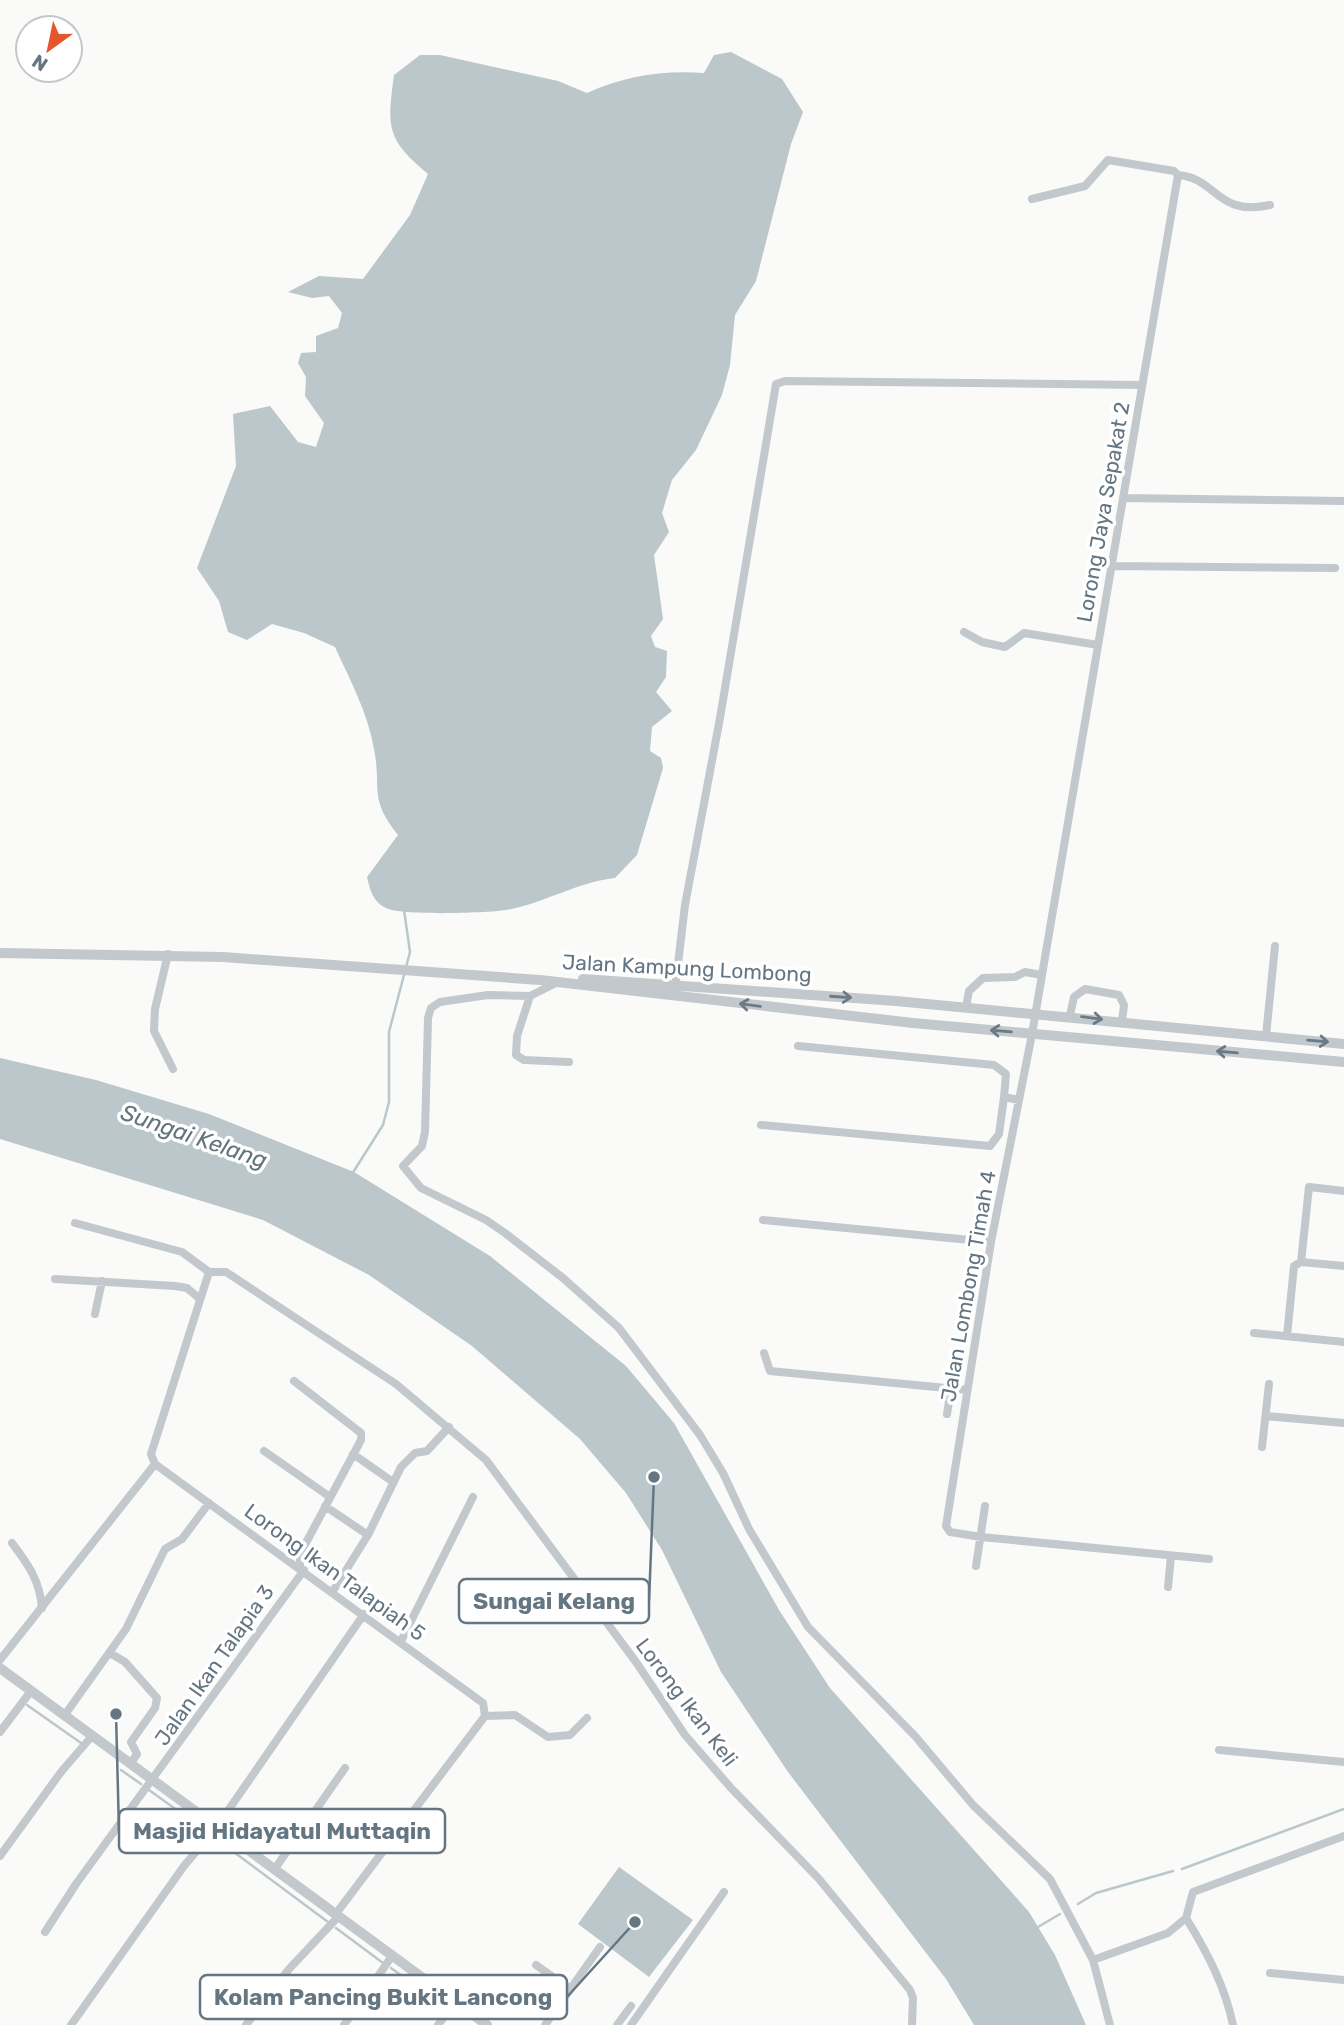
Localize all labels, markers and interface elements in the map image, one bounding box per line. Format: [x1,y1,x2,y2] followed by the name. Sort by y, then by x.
[14,14,84,84] north arrow
[28,49,52,76] text: N
[1071,400,1135,624] street label: Lorong Jaya Sepakat 2
[562,949,812,987] street label: Jalan Kampung Lombong
[829,991,852,1004] one-way arrow
[739,999,762,1012] one-way arrow
[1080,1012,1103,1025] one-way arrow
[990,1024,1012,1037] one-way arrow
[1307,1035,1329,1048] one-way arrow
[1216,1045,1239,1058] one-way arrow
[117,1098,271,1174] water label: Sungai Kelang
[935,1168,1001,1404] street label: Jalan Lombong Timah 4
[240,1498,430,1646] street label: Lorong Ikan Talapiah 5
[459,1579,649,1623] callout: Sungai Kelang
[149,1580,279,1750] street label: Jalan Ikan Talapia 3
[473,1587,635,1615] text: Sungai Kelang
[631,1633,743,1771] street label: Lorong Ikan Keli
[119,1809,445,1853] callout: Masjid Hidayatul Muttaqin
[133,1817,431,1845] text: Masjid Hidayatul Muttaqin
[200,1975,567,2019] callout: Kolam Pancing Bukit Lancong
[214,1983,552,2011] text: Kolam Pancing Bukit Lancong

